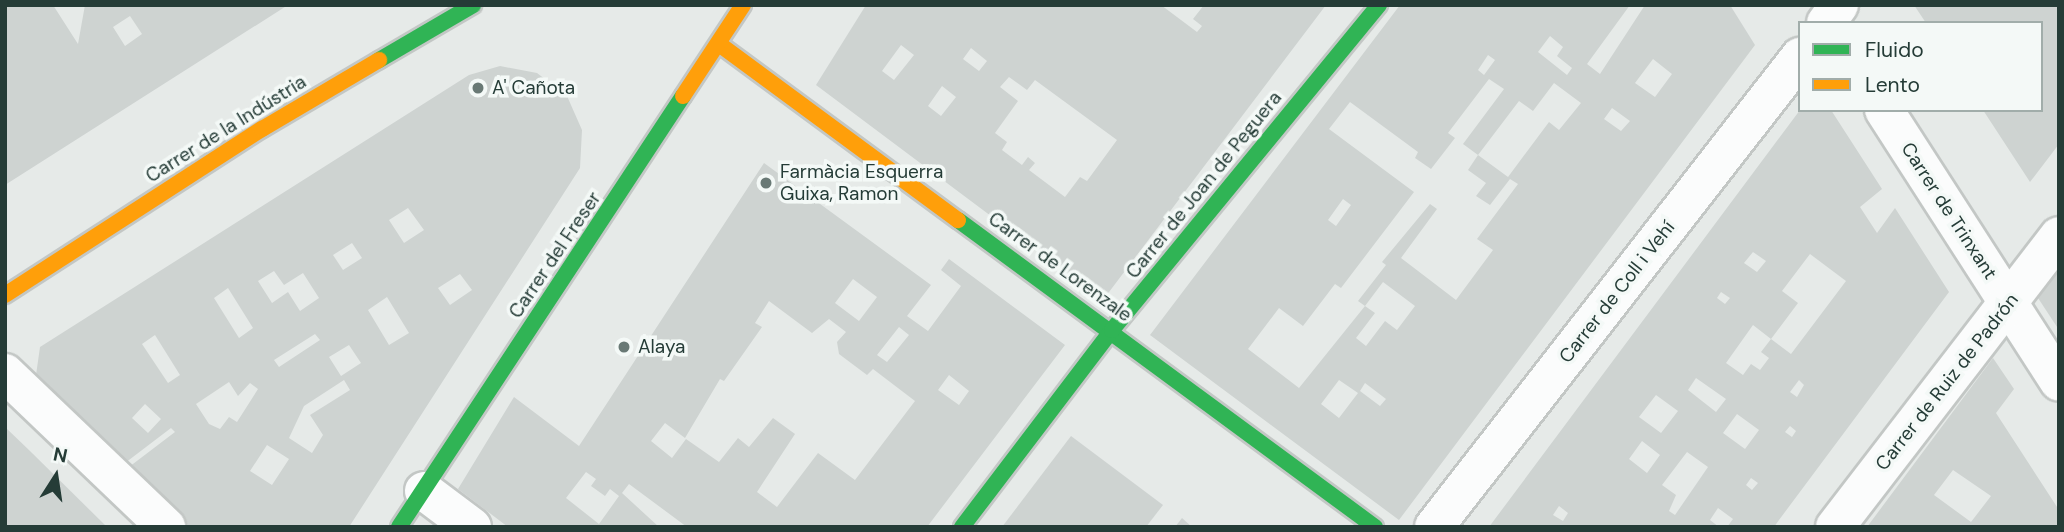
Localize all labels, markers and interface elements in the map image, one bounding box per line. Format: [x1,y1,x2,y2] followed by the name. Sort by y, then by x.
[1798,21,2043,112] legend
[1865,36,1924,64] text: Fluido
[142,70,310,188] street label: Carrer de la Indústria
[1865,71,1920,99] text: Lento
[492,77,575,99] place label: A' Cañota
[470,80,486,96] marker: A' Cañota
[1122,87,1286,283] street label: Carrer de Joan de Peguera
[1896,138,2002,284] street label: Carrer de Trinxant
[780,161,943,205] place label: Farmàcia Esquerra Guixa, Ramon
[758,175,774,191] marker: Farmàcia Esquerra Guixa, Ramon
[504,187,606,323] street label: Carrer del Freser
[984,207,1136,327] street label: Carrer de Lorenzale
[1555,217,1679,367] street label: Carrer de Coll i Vehí
[1871,289,2023,475] street label: Carrer de Ruiz de Padrón
[638,336,685,358] place label: Alaya
[616,339,632,355] marker: Alaya
[21,441,91,511] north arrow
[51,441,70,469] text: N

